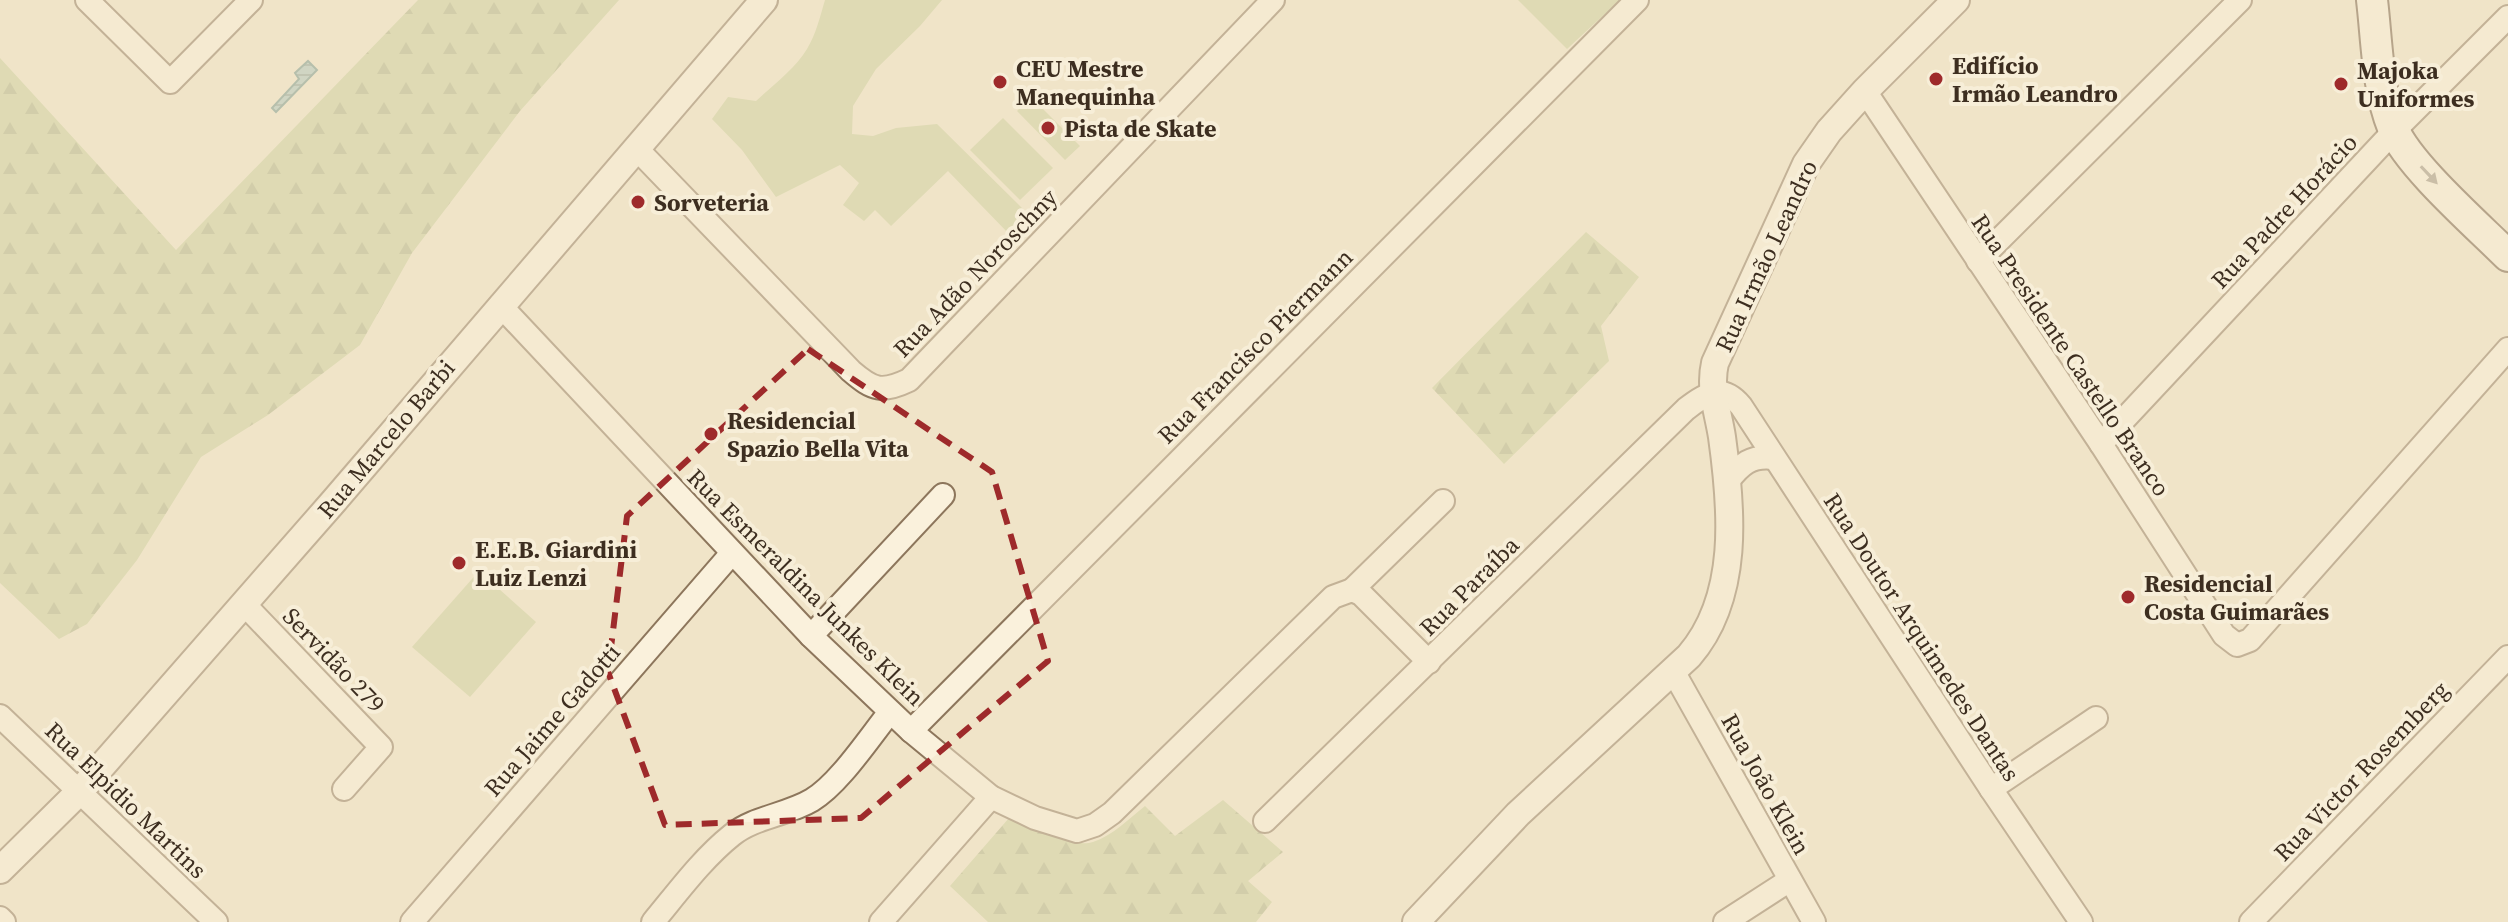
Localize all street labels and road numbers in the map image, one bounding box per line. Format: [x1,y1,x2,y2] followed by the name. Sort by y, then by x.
[2204,126,2364,296] street label: Rua Padre Horácio
[1707,155,1825,357] street label: Rua Irmão Leandro
[886,181,1065,365] street label: Rua Adão Noroschny
[1964,207,2178,503] street label: Rua Presidente Castello Branco
[1150,241,1360,451] street label: Rua Francisco Piermann
[310,353,462,525] street label: Rua Marcelo Barbi
[680,461,932,713] street label: Rua Esmeraldina Junkes Klein
[1816,486,2028,788] street label: Rua Doutor Arquimedes Dantas
[1412,528,1527,643] street label: Rua Paraíba
[275,600,393,720] street label: Servidão 279
[476,637,628,803] street label: Rua Jaime Gadotti
[2266,674,2456,868] street label: Rua Victor Rosemberg
[1714,707,1818,861] street label: Rua João Klein
[38,714,214,886] street label: Rua Elpidio Martins

